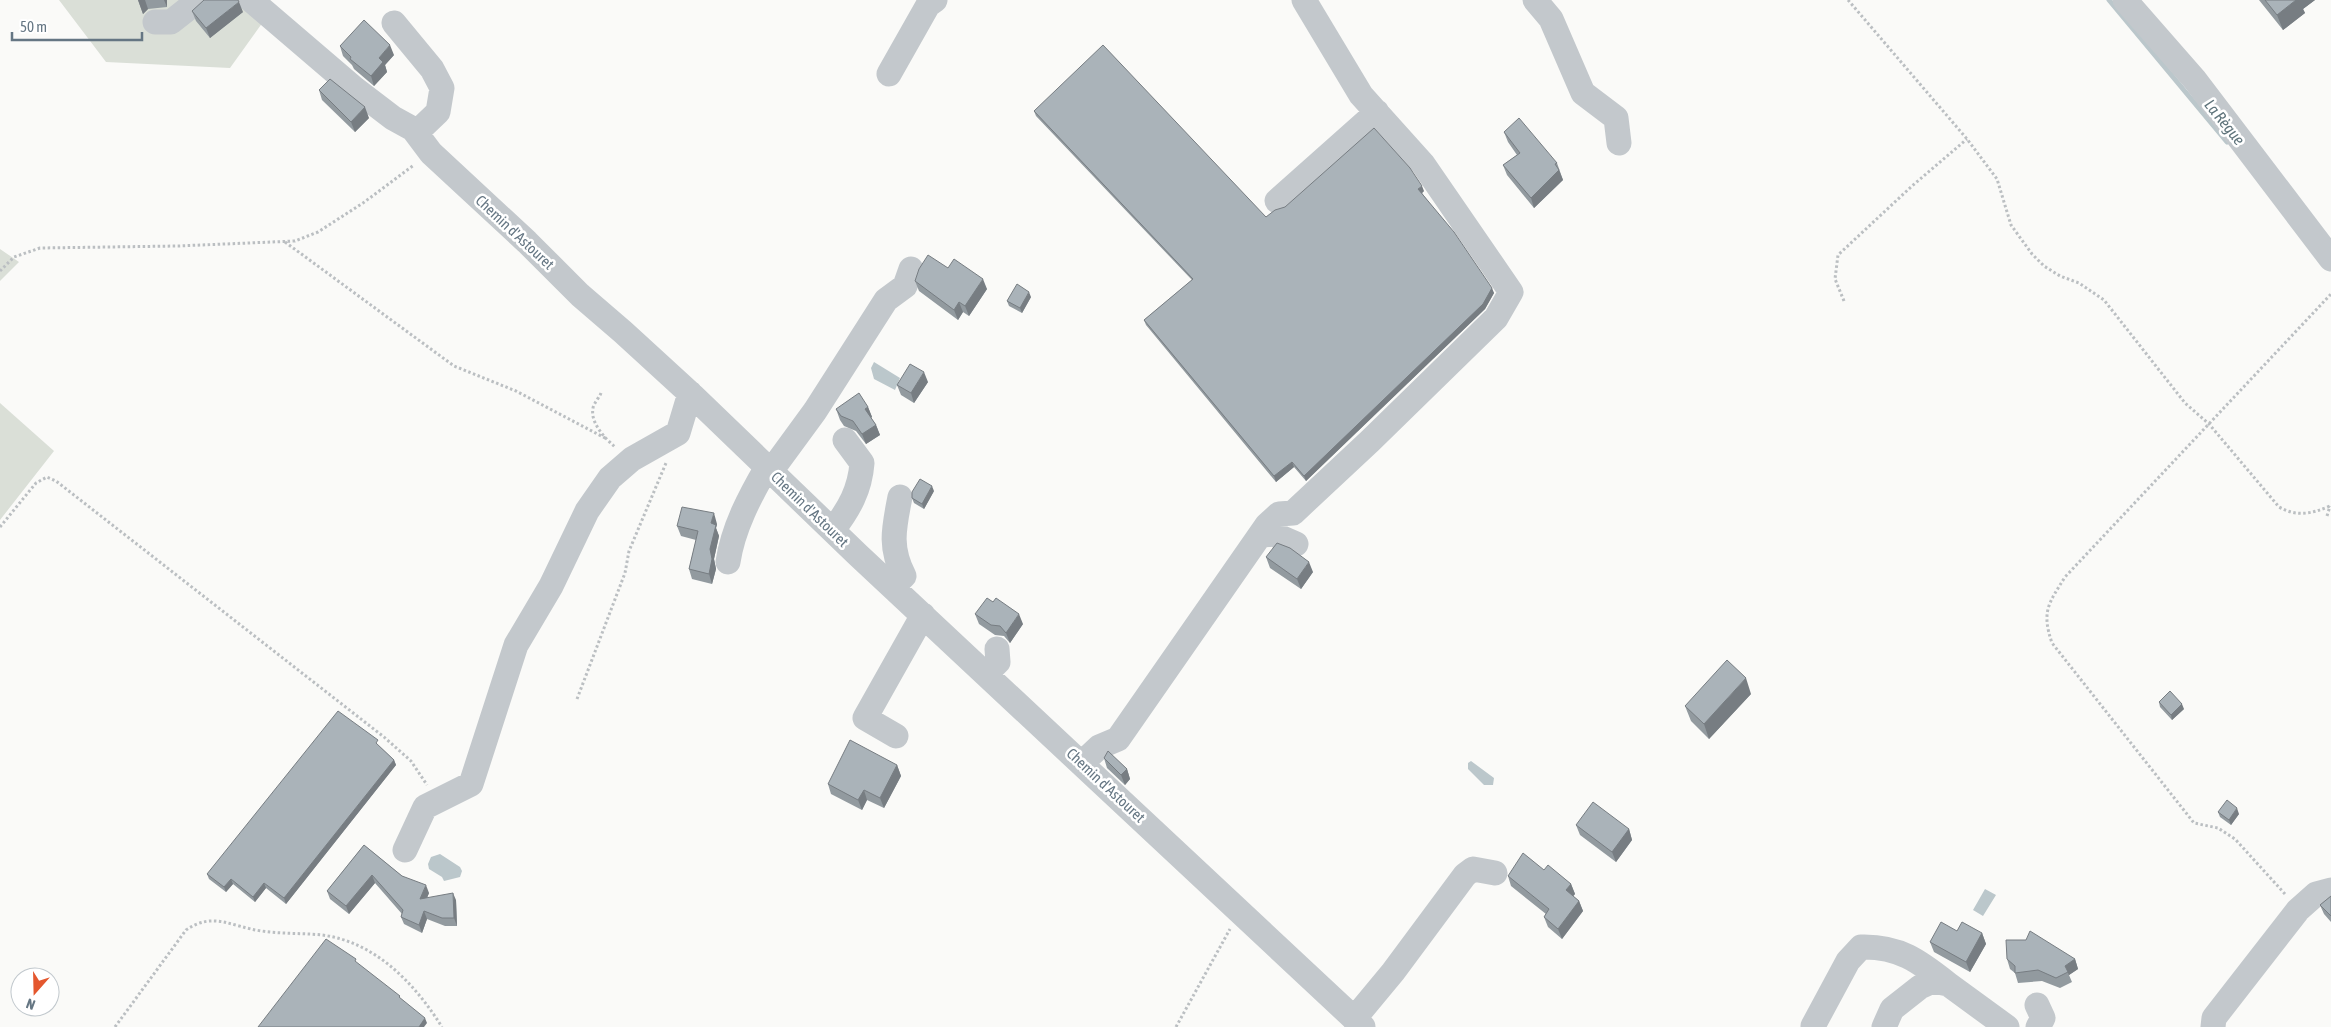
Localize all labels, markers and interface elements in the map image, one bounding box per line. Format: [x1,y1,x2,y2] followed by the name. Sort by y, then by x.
[12,10,142,42] scale bar
[20,18,47,35] text: 50 m
[2200,96,2249,149] water label: La Règue
[472,191,558,273] street label: Chemin d'Astouret
[768,468,852,550] street label: Chemin d'Astouret
[1063,744,1149,826] street label: Chemin d'Astouret
[10,967,60,1017] north arrow
[24,995,37,1013] text: N

